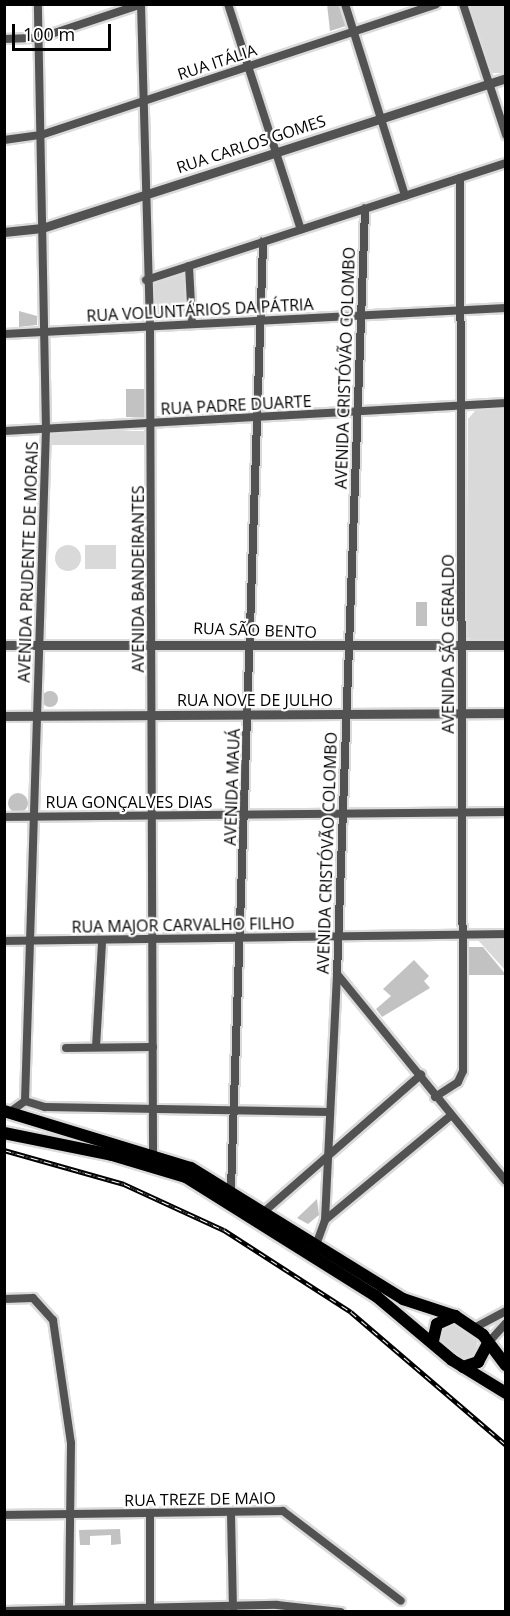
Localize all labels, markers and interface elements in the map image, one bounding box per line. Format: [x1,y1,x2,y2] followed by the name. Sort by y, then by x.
[15,12,114,50] scale bar
[23,22,75,46] text: 100 m
[175,40,259,84] street label: RUA ITÁLIA
[174,111,328,177] street label: RUA CARLOS GOMES
[331,247,359,489] street label: AVENIDA CRISTÓVÃO COLOMBO
[86,294,314,326] street label: RUA VOLUNTÁRIOS DA PÁTRIA
[160,391,312,419] street label: RUA PADRE DUARTE
[14,441,42,683] street label: AVENIDA PRUDENTE DE MORAIS
[128,486,148,672] street label: AVENIDA BANDEIRANTES
[438,554,458,734] street label: AVENIDA SÃO GERALDO
[193,618,317,642] street label: RUA SÃO BENTO
[177,690,333,710] street label: RUA NOVE DE JULHO
[220,728,244,846] street label: AVENIDA MAUÁ
[313,732,341,974] street label: AVENIDA CRISTÓVÃO COLOMBO
[46,792,212,812] street label: RUA GONÇALVES DIAS
[71,913,295,937] street label: RUA MAJOR CARVALHO FILHO
[124,1488,276,1510] street label: RUA TREZE DE MAIO

